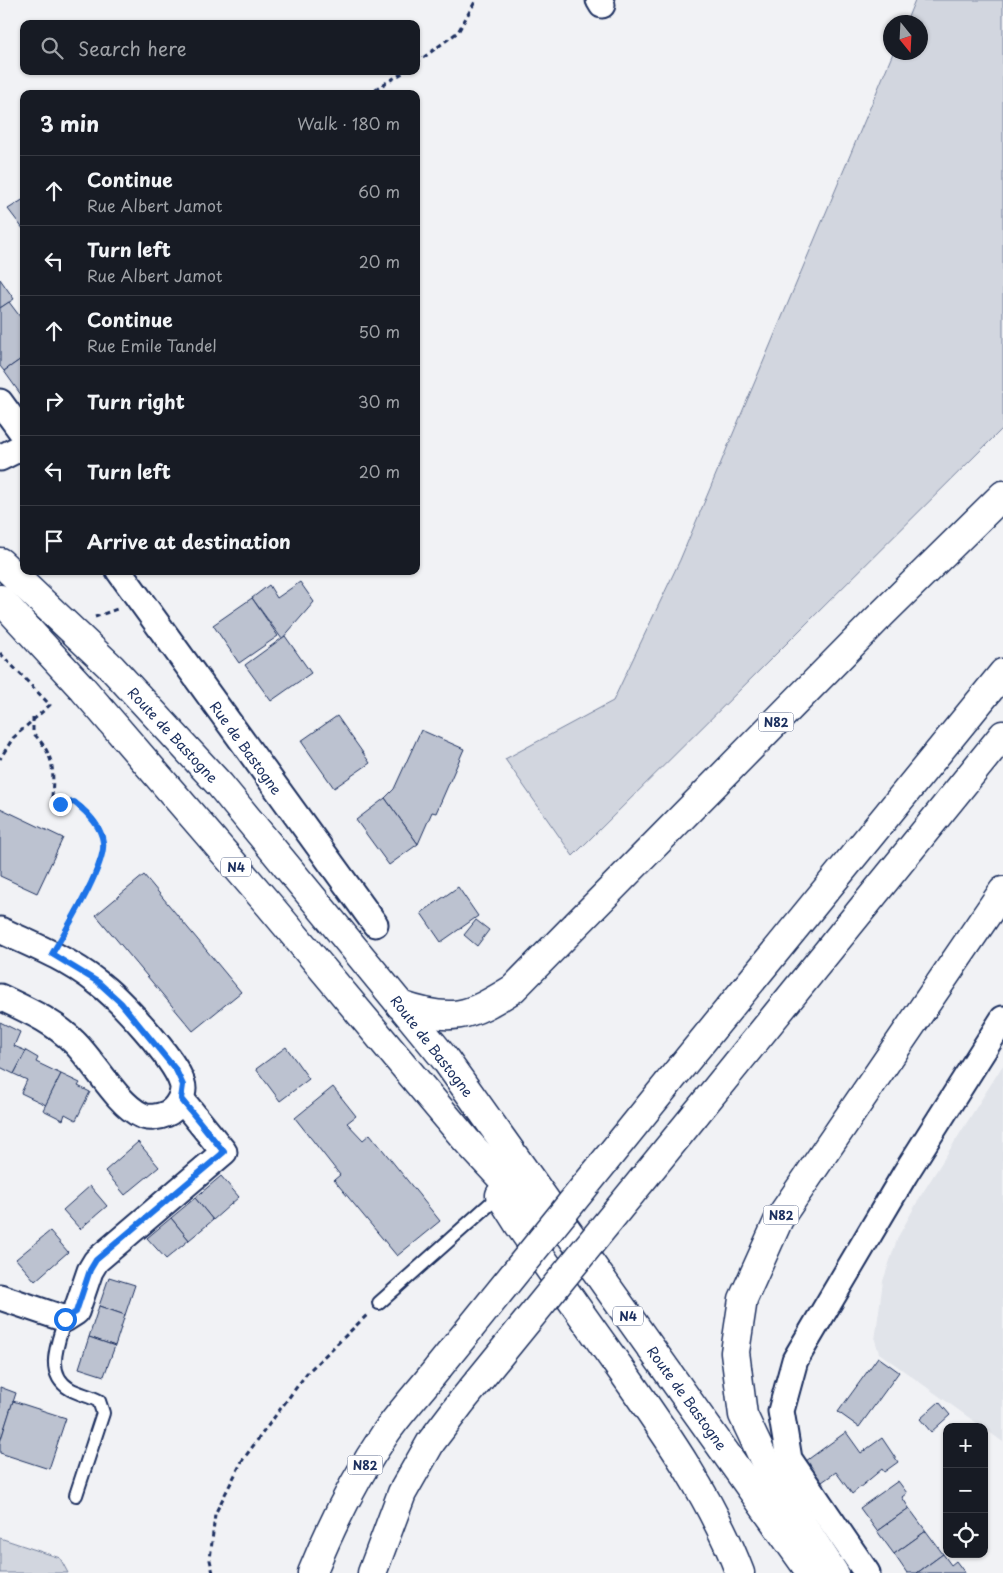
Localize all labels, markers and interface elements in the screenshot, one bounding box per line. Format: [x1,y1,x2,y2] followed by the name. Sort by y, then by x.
[883,15,928,60] north arrow
[20,20,420,75] search box
[38,34,66,62] icon: search
[78,34,187,62] text: Search here
[40,107,99,139] text: 3 min
[297,111,400,135] text: Walk · 180 m
[87,165,173,193] text: Continue
[40,177,68,205] icon: ahead
[358,179,400,203] text: 60 m
[87,193,223,217] text: Rue Albert Jamot
[87,235,171,263] text: Turn left
[40,247,68,275] icon: left
[359,249,400,273] text: 20 m
[87,263,223,287] text: Rue Albert Jamot
[87,305,173,333] text: Continue
[40,317,68,345] icon: ahead
[359,319,400,343] text: 50 m
[87,333,217,357] text: Rue Emile Tandel
[40,387,68,415] icon: right
[87,387,185,415] text: Turn right
[358,389,400,413] text: 30 m
[40,457,68,485] icon: left
[87,457,171,485] text: Turn left
[359,459,400,483] text: 20 m
[40,527,68,555] icon: arrive
[87,527,291,555] text: Arrive at destination
[123,682,223,788] street label: Route de Bastogne
[205,697,287,799] street label: Rue de Bastogne
[758,712,794,732] road number: N82
[49,793,72,816] route end
[221,858,251,876] road number: N4
[385,991,479,1102] street label: Route de Bastogne
[764,1206,798,1224] road number: N82
[613,1306,643,1325] road number: N4
[54,1308,77,1331] route start
[642,1342,732,1455] street label: Route de Bastogne
[943,1423,988,1558] map controls
[943,1423,988,1468] button: +
[348,1456,382,1474] road number: N82
[943,1468,988,1513] button: −
[943,1513,988,1558] button: locate

